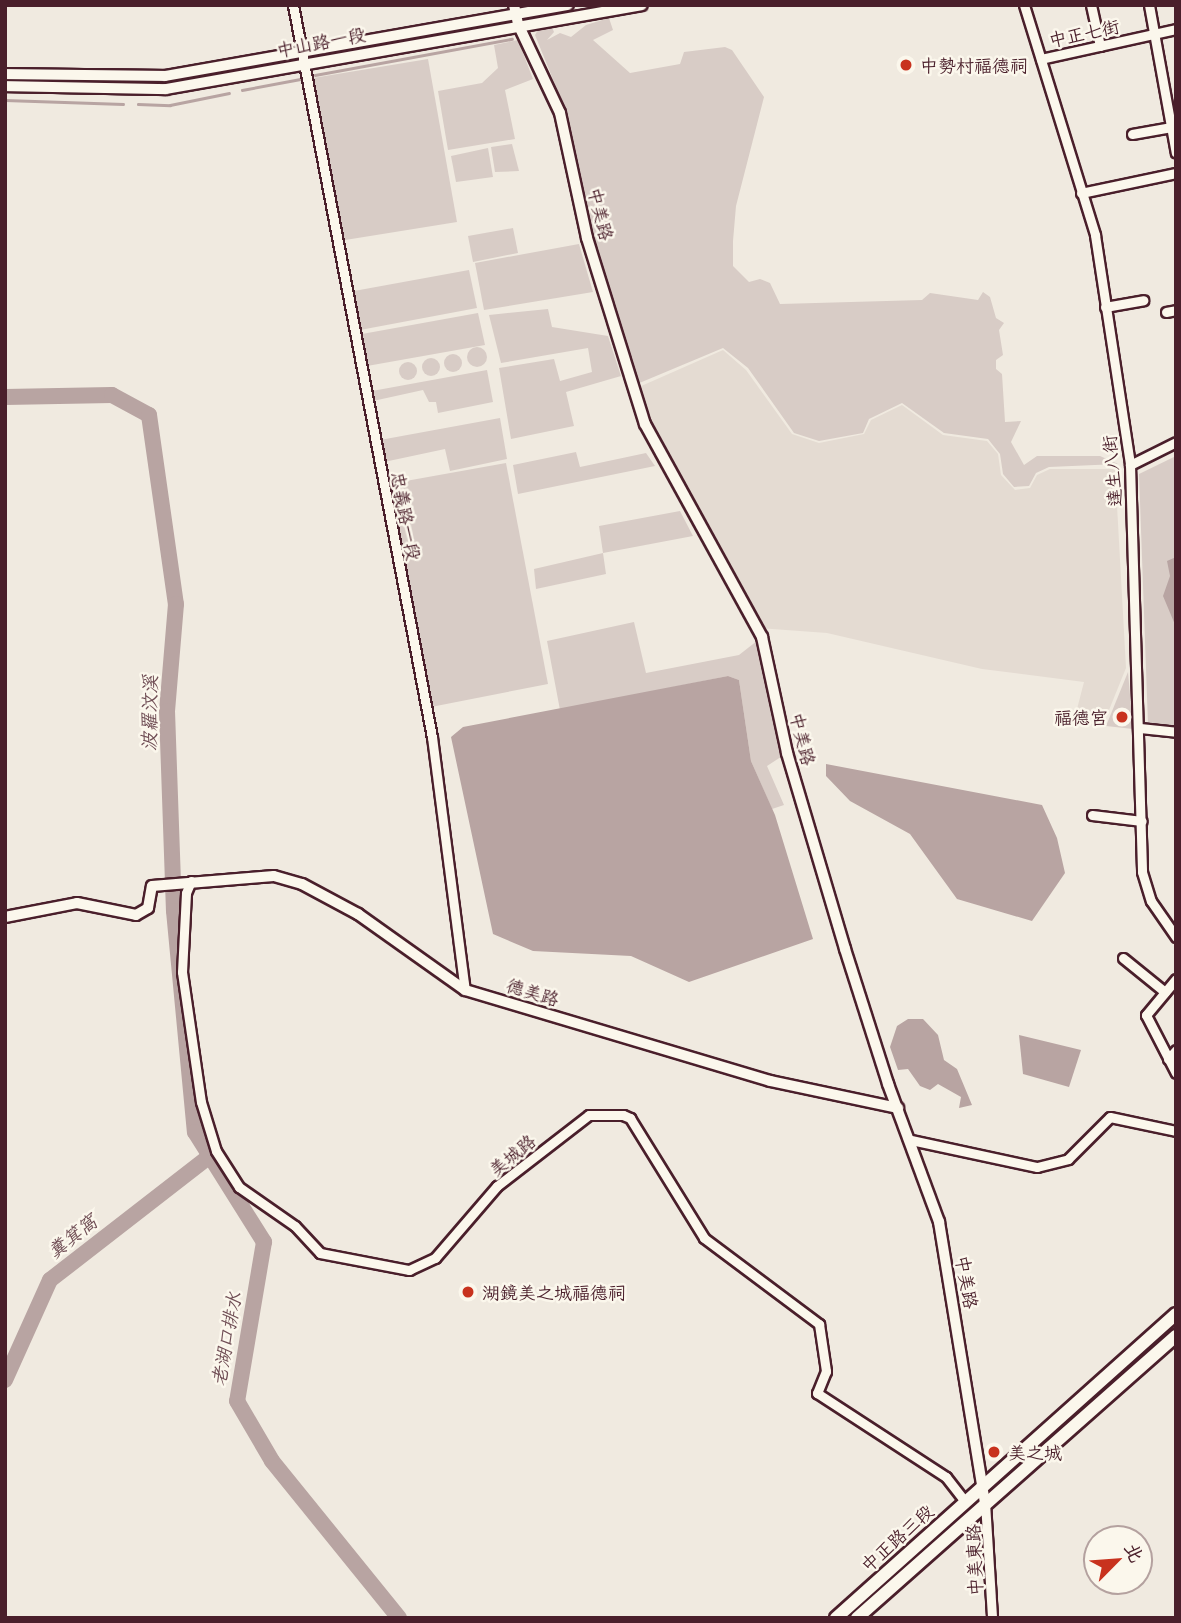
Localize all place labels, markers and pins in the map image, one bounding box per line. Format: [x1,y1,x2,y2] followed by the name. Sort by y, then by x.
[920,54,1028,76] place label: 中勢村福德祠
[898,57,914,73] marker: 中勢村福德祠
[1054,706,1108,728] place label: 福德宫
[1114,709,1130,725] marker: 福德宫
[482,1281,626,1303] place label: 湖鏡美之城福德祠
[460,1284,476,1300] marker: 湖鏡美之城福德祠
[1008,1441,1062,1463] place label: 美之城
[986,1444,1002,1460] marker: 美之城

